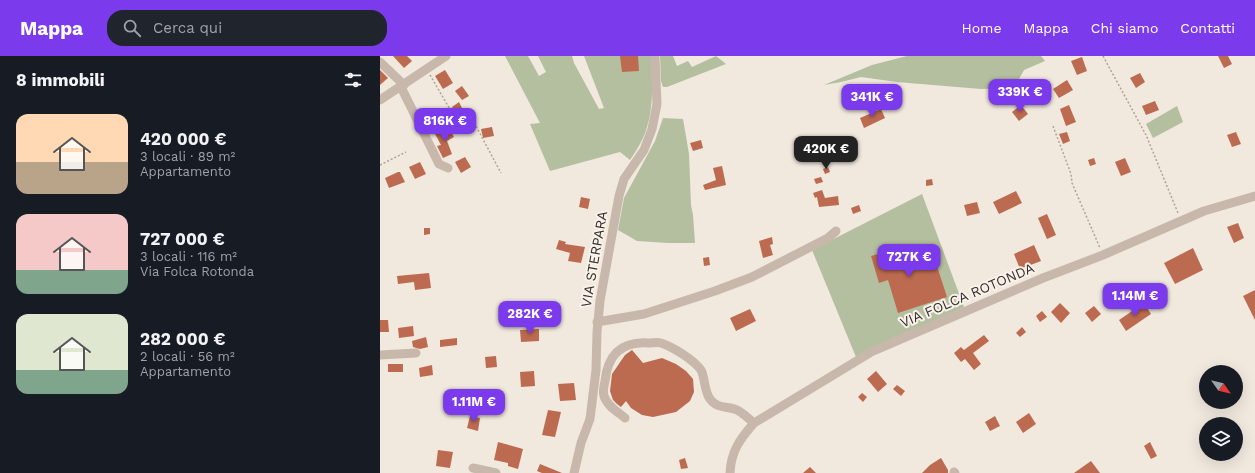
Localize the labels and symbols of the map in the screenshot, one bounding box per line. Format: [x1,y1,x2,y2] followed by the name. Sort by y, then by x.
[987,79,1053,113] pin: 339K €
[839,84,905,118] pin: 341K €
[412,108,478,142] pin: 816K €
[793,136,859,170] pin: 420K €
[578,210,610,308] street label: VIA STERPARA
[876,244,942,278] pin: 727K €
[898,260,1036,330] street label: VIA FOLCA ROTONDA
[1098,283,1172,317] pin: 1.14M €
[497,301,563,335] pin: 282K €
[1199,365,1243,409] north arrow
[437,389,511,423] pin: 1.11M €

